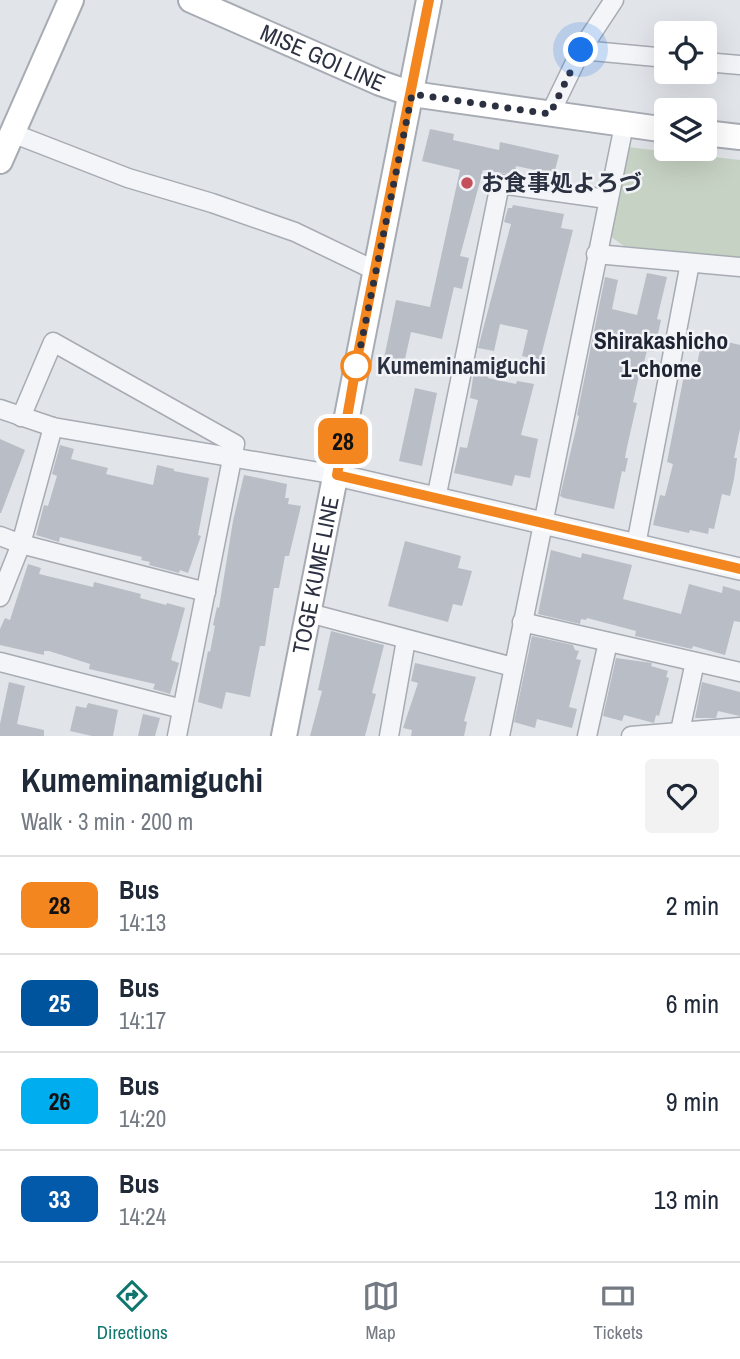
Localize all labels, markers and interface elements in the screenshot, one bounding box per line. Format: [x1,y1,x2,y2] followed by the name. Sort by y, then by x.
[256,16,390,98] street label: MISE GOI LINE
[654,21,717,161] map controls
[654,21,717,84] button: locate
[563,32,598,67] your location
[654,98,717,161] button: layers
[481,167,642,198] place label: お食事処よろづ
[459,175,475,191] marker: お食事処よろづ
[594,324,728,384] district label: Shirakashicho 1-chome
[377,350,546,381] place label: Kumeminamiguchi
[341,351,371,381] marker: Kumeminamiguchi
[312,418,374,464] line badge: 28
[332,425,354,457] text: 28
[285,493,346,657] street label: TOGE KUME LINE
[21,758,263,802] text: Kumeminamiguchi
[645,759,719,833] button: heart
[21,806,193,837] text: Walk · 3 min · 200 m
[119,872,159,907] text: Bus
[666,888,719,923] text: 2 min
[49,889,70,921] text: 28
[119,907,166,938] text: 14:13
[119,970,159,1005] text: Bus
[666,986,719,1021] text: 6 min
[49,987,70,1019] text: 25
[119,1005,166,1036] text: 14:17
[119,1068,159,1103] text: Bus
[666,1084,719,1119] text: 9 min
[49,1085,70,1117] text: 26
[119,1103,166,1134] text: 14:20
[119,1166,159,1201] text: Bus
[654,1182,719,1217] text: 13 min
[49,1183,70,1215] text: 33
[119,1201,166,1232] text: 14:24
[97,1277,168,1345] tab: Directions
[362,1277,400,1345] tab: Map
[593,1277,643,1345] tab: Tickets

